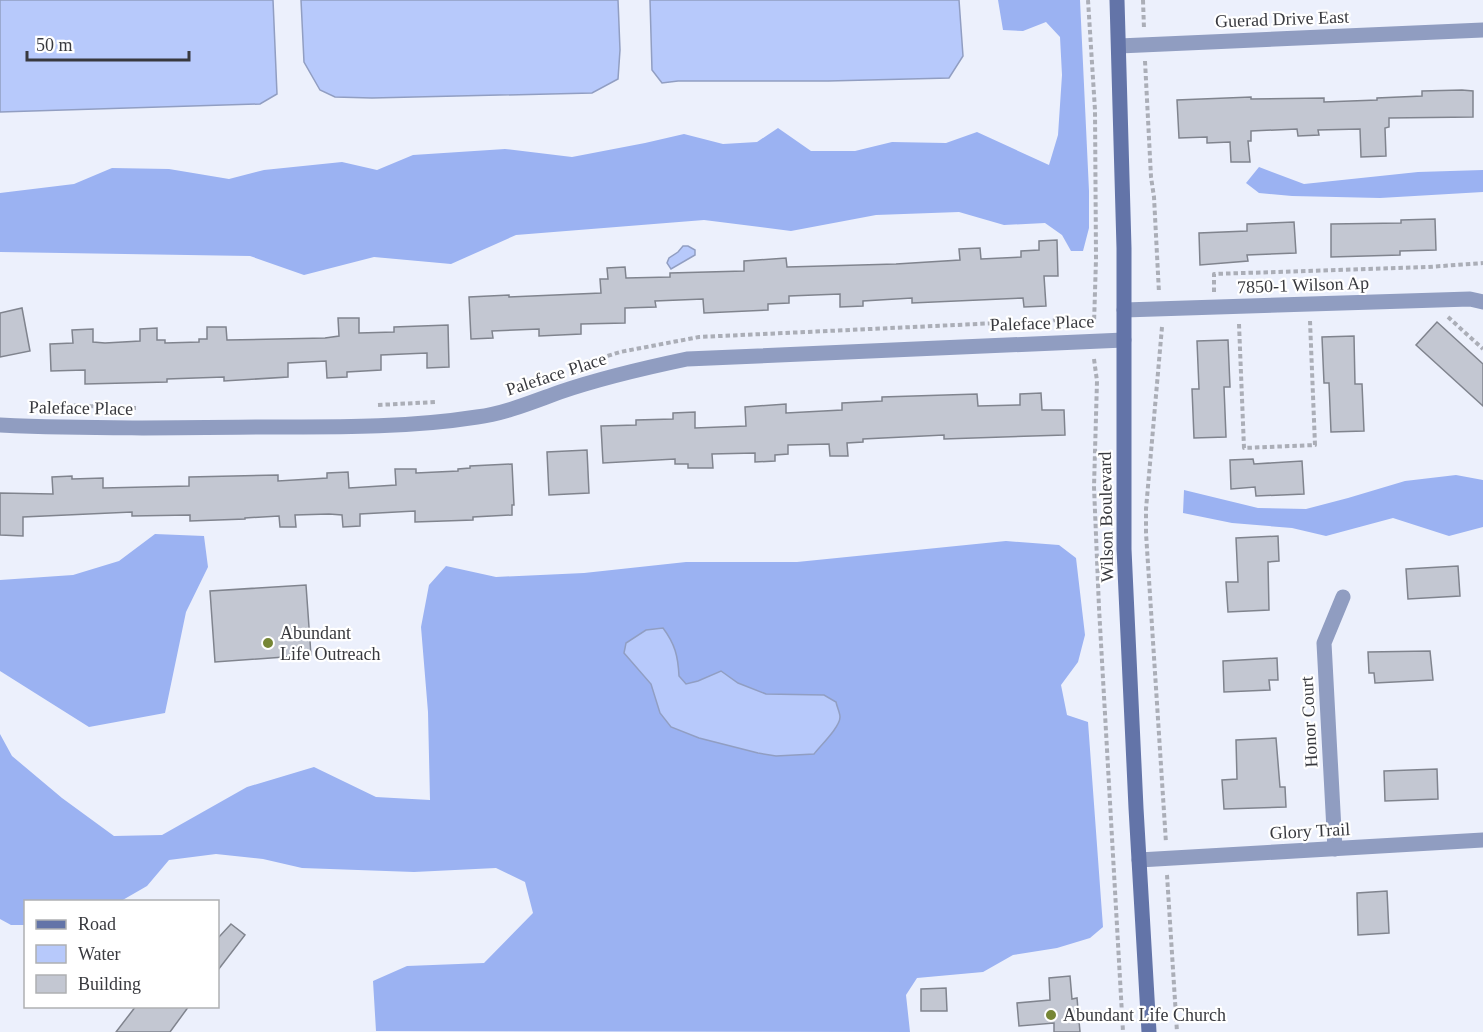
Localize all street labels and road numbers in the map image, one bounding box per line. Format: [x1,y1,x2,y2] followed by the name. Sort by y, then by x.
[1215,7,1349,31] street label: Guerad Drive East
[1237,273,1369,297] street label: 7850-1 Wilson Ap
[989,311,1095,335] street label: Paleface Place
[503,348,609,400] street label: Paleface Place
[29,397,133,419] street label: Paleface Place
[1095,451,1117,583] street label: Wilson Boulevard
[1297,676,1321,768] street label: Honor Court
[1269,819,1351,843] street label: Glory Trail

